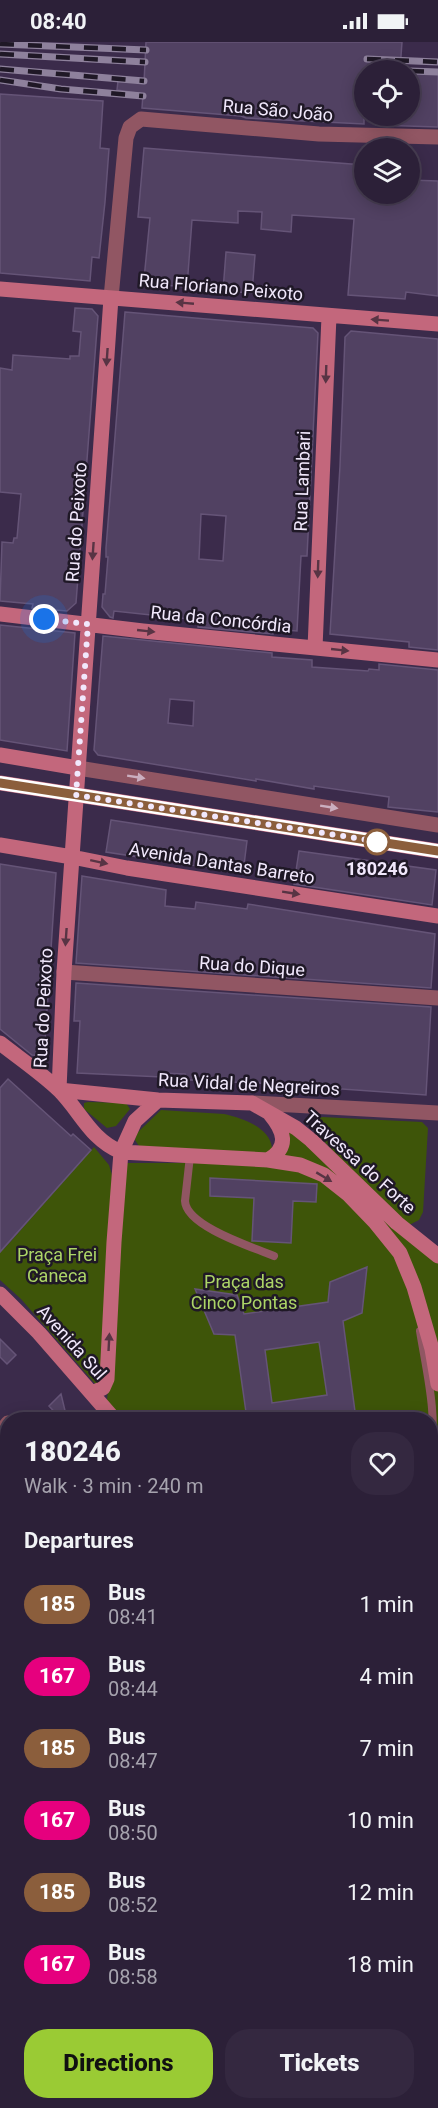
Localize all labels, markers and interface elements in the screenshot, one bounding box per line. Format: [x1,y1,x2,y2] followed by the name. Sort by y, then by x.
[30,9,87,34] text: 08:40
[354,60,420,204] map controls
[354,60,420,126] button: locate
[222,95,334,125] street label: Rua São João
[354,138,420,204] button: layers
[138,269,304,305] street label: Rua Floriano Peixoto
[176,298,195,308] one-way arrow
[370,315,389,324] one-way arrow
[102,347,112,366] one-way arrow
[322,365,331,384] one-way arrow
[290,430,314,532] street label: Rua Lambari
[61,461,91,583] street label: Rua do Peixoto
[88,542,98,561] one-way arrow
[314,560,323,579] one-way arrow
[150,601,292,637] street label: Rua da Concórdia
[29,604,59,634] your location
[137,626,156,636] one-way arrow
[331,645,350,655] one-way arrow
[127,773,146,782] one-way arrow
[319,803,338,812] one-way arrow
[364,829,390,855] marker: 180246
[128,838,316,888] street label: Avenida Dantas Barreto
[90,858,109,867] one-way arrow
[346,858,408,879] place label: 180246
[282,889,301,898] one-way arrow
[62,928,71,947] one-way arrow
[29,947,57,1069] street label: Rua do Peixoto
[198,952,306,980] street label: Rua do Dique
[158,1069,340,1099] street label: Rua Vidal de Negreiros
[300,1106,420,1218] street label: Travessa do Forte
[316,1171,332,1182] one-way arrow
[17,1244,97,1286] park label: Praça Frei Caneca
[191,1271,297,1313] park label: Praça das Cinco Pontas
[33,1300,111,1384] street label: Avenida Sul
[104,1333,113,1352] one-way arrow
[351,1432,414,1495] button: heart
[24,1435,121,1468] text: 180246
[24,1474,203,1498] text: Walk · 3 min · 240 m
[24,1528,134,1553] text: Departures
[108,1580,146,1605] text: Bus
[39,1592,75,1616] text: 185
[359,1592,414,1617] text: 1 min
[108,1605,158,1629] text: 08:41
[108,1652,146,1677] text: Bus
[39,1664,75,1688] text: 167
[359,1664,414,1689] text: 4 min
[108,1677,158,1701] text: 08:44
[108,1724,146,1749] text: Bus
[39,1736,75,1760] text: 185
[359,1736,414,1761] text: 7 min
[108,1749,158,1773] text: 08:47
[108,1796,146,1821] text: Bus
[39,1808,75,1832] text: 167
[347,1808,414,1833] text: 10 min
[108,1821,158,1845] text: 08:50
[108,1868,146,1893] text: Bus
[39,1880,75,1904] text: 185
[347,1880,414,1905] text: 12 min
[108,1893,158,1917] text: 08:52
[108,1940,146,1965] text: Bus
[39,1952,75,1976] text: 167
[347,1952,414,1977] text: 18 min
[108,1965,158,1989] text: 08:58
[24,2029,213,2098] button: Directions
[225,2029,414,2098] button: Tickets

